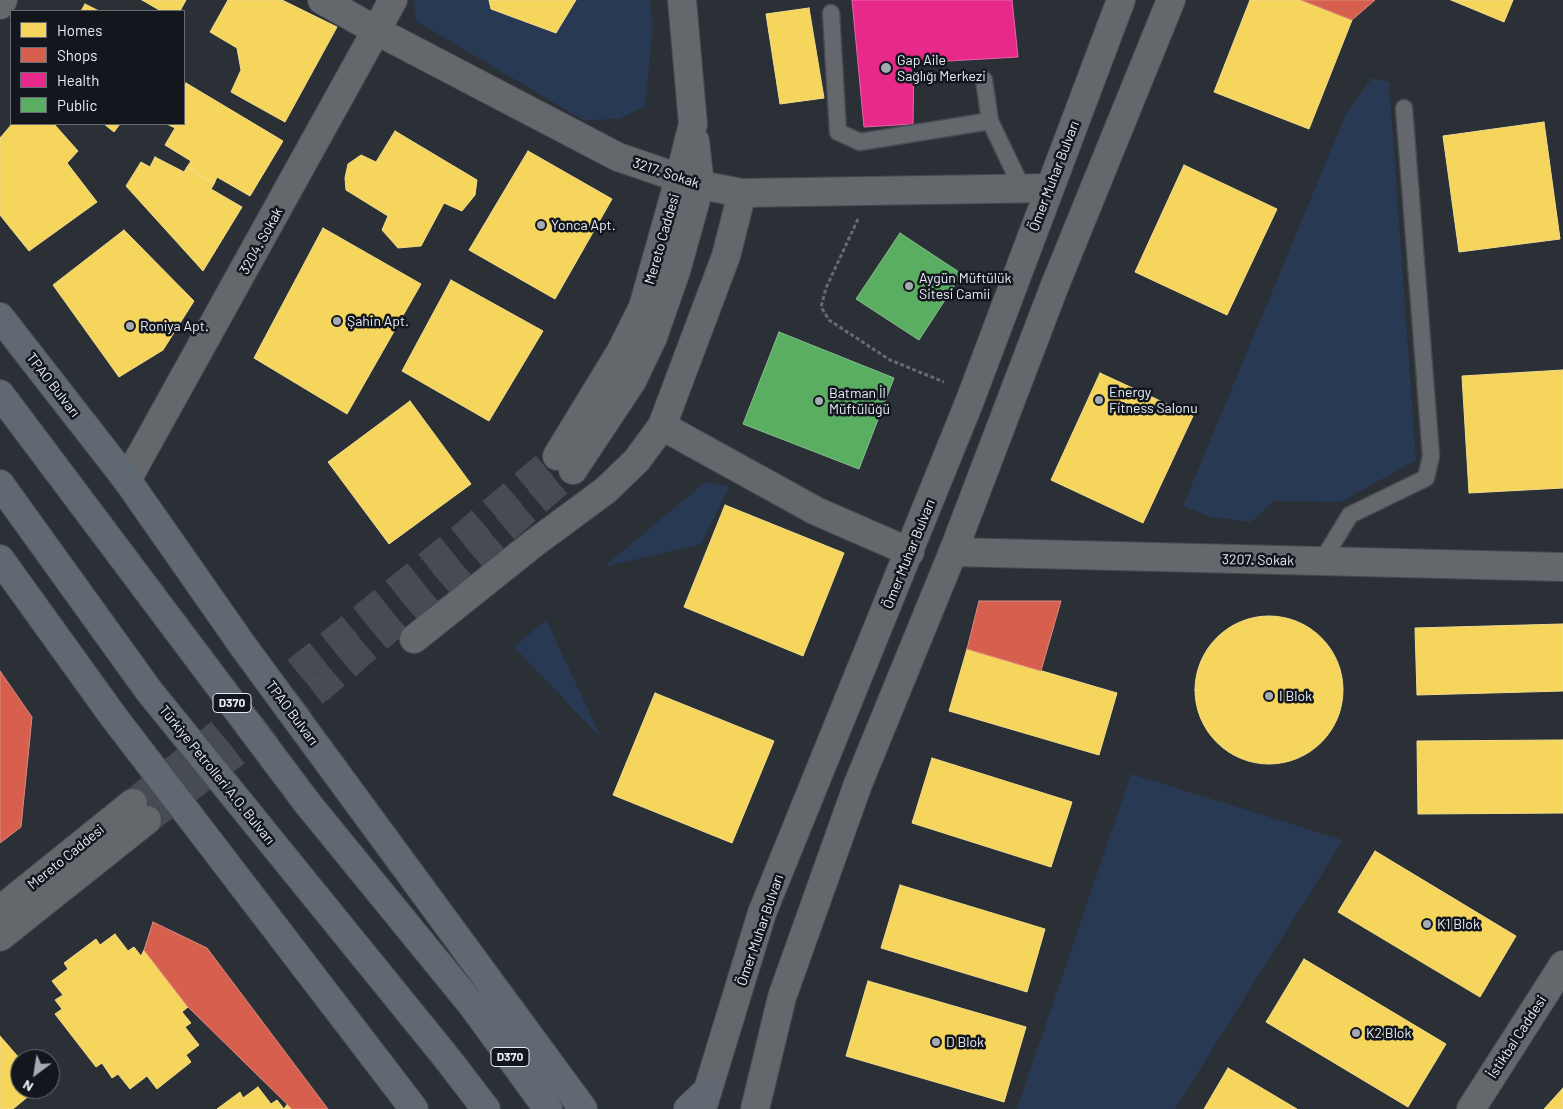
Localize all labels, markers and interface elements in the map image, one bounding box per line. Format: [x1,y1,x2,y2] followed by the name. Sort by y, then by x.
[10,10,185,125] legend
[57,21,102,39] text: Homes
[57,46,97,64] text: Shops
[897,52,986,84] place label: Gap Aile Sağlığı Merkezi
[879,61,893,75] marker: Gap Aile Sağlığı Merkezi
[57,71,99,89] text: Health
[57,96,97,114] text: Public
[1025,119,1083,233] street label: Ömer Muhar Bulvarı
[631,154,701,192] street label: 3217. Sokak
[641,192,683,286] street label: Mereto Caddesi
[236,205,286,277] street label: 3204. Sokak
[551,217,616,233] place label: Yonca Apt.
[535,219,547,231] marker: Yonca Apt.
[919,270,1012,302] place label: Aygün Müftülük Sitesi Camii
[903,280,915,292] marker: Aygün Müftülük Sitesi Camii
[347,313,409,329] place label: Şahin Apt.
[331,315,343,327] marker: Şahin Apt.
[140,318,209,334] place label: Roniya Apt.
[124,320,136,332] marker: Roniya Apt.
[23,350,83,420] street label: TPAO Bulvarı
[1109,384,1198,417] place label: Energy Fitness Salonu
[829,385,890,418] place label: Batman İl Müftülüğü
[1093,394,1105,406] marker: Energy Fitness Salonu
[813,395,825,407] marker: Batman İl Müftülüğü
[879,497,939,611] street label: Ömer Muhar Bulvarı
[1222,551,1294,569] street label: 3207. Sokak
[262,677,322,749] street label: TPAO Bulvarı
[1279,688,1312,704] place label: I Blok
[1263,690,1275,702] marker: I Blok
[213,694,251,712] road number: D370
[156,702,278,848] street label: Türkiye Petrolleri A.O. Bulvarı
[24,821,108,893] street label: Mereto Caddesi
[733,872,787,988] street label: Ömer Muhar Bulvarı
[1437,916,1480,932] place label: K1 Blok
[1421,918,1433,930] marker: K1 Blok
[1484,992,1550,1082] street label: İstikbal Caddesi
[1366,1025,1411,1041] place label: K2 Blok
[1350,1027,1362,1039] marker: K2 Blok
[946,1034,984,1050] place label: D Blok
[930,1036,942,1048] marker: D Blok
[491,1048,529,1066] road number: D370
[10,1049,60,1099] north arrow
[19,1077,36,1096] text: N

